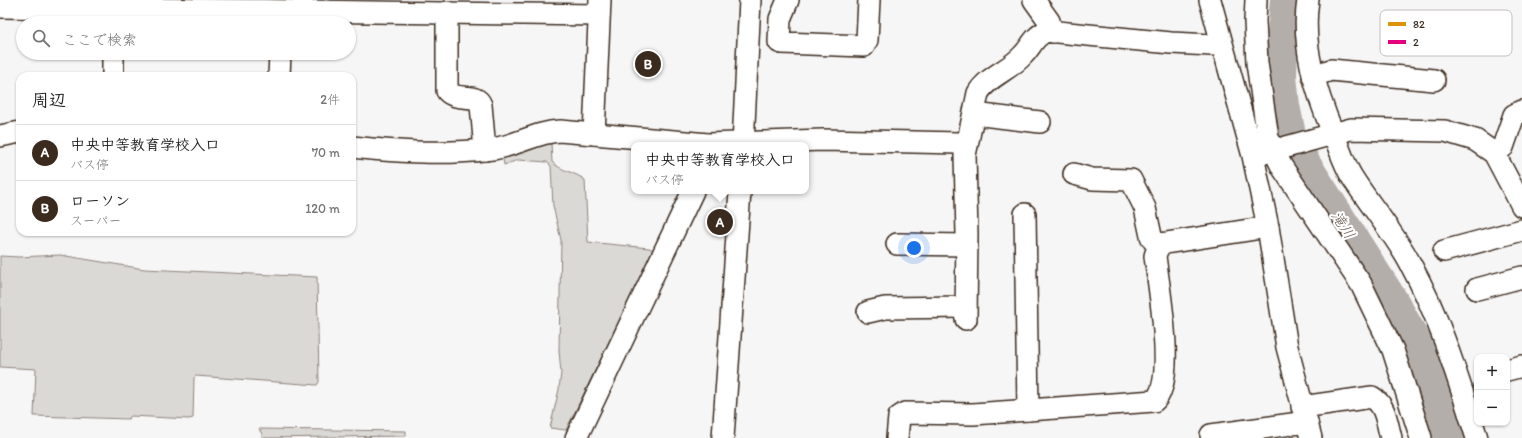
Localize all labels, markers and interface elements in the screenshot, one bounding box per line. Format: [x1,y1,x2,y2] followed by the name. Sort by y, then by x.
[1380,10,1512,56] legend
[16,16,356,60] search box
[1413,18,1425,31] text: 82
[30,27,52,49] icon: search
[62,31,137,49] text: ここで検索
[1413,36,1419,49] text: 2
[635,49,661,79] pin: B
[32,90,66,110] text: 周辺
[320,92,340,107] text: 2件
[70,136,220,154] text: 中央中等教育学校入口
[631,142,809,194] popup
[41,145,49,160] text: A
[312,145,340,160] text: 70 m
[645,151,795,169] text: 中央中等教育学校入口
[70,157,109,172] text: バス停
[645,172,684,187] text: バス停
[70,192,130,210] text: ローソン
[41,201,49,216] text: B
[305,201,340,216] text: 120 m
[707,207,733,237] pin: A
[1327,208,1359,242] water label: 滝川
[70,213,121,228] text: スーパー
[904,238,924,258] your location
[1474,354,1510,426] map controls
[1474,354,1510,390] button: +
[1474,390,1510,426] button: −

